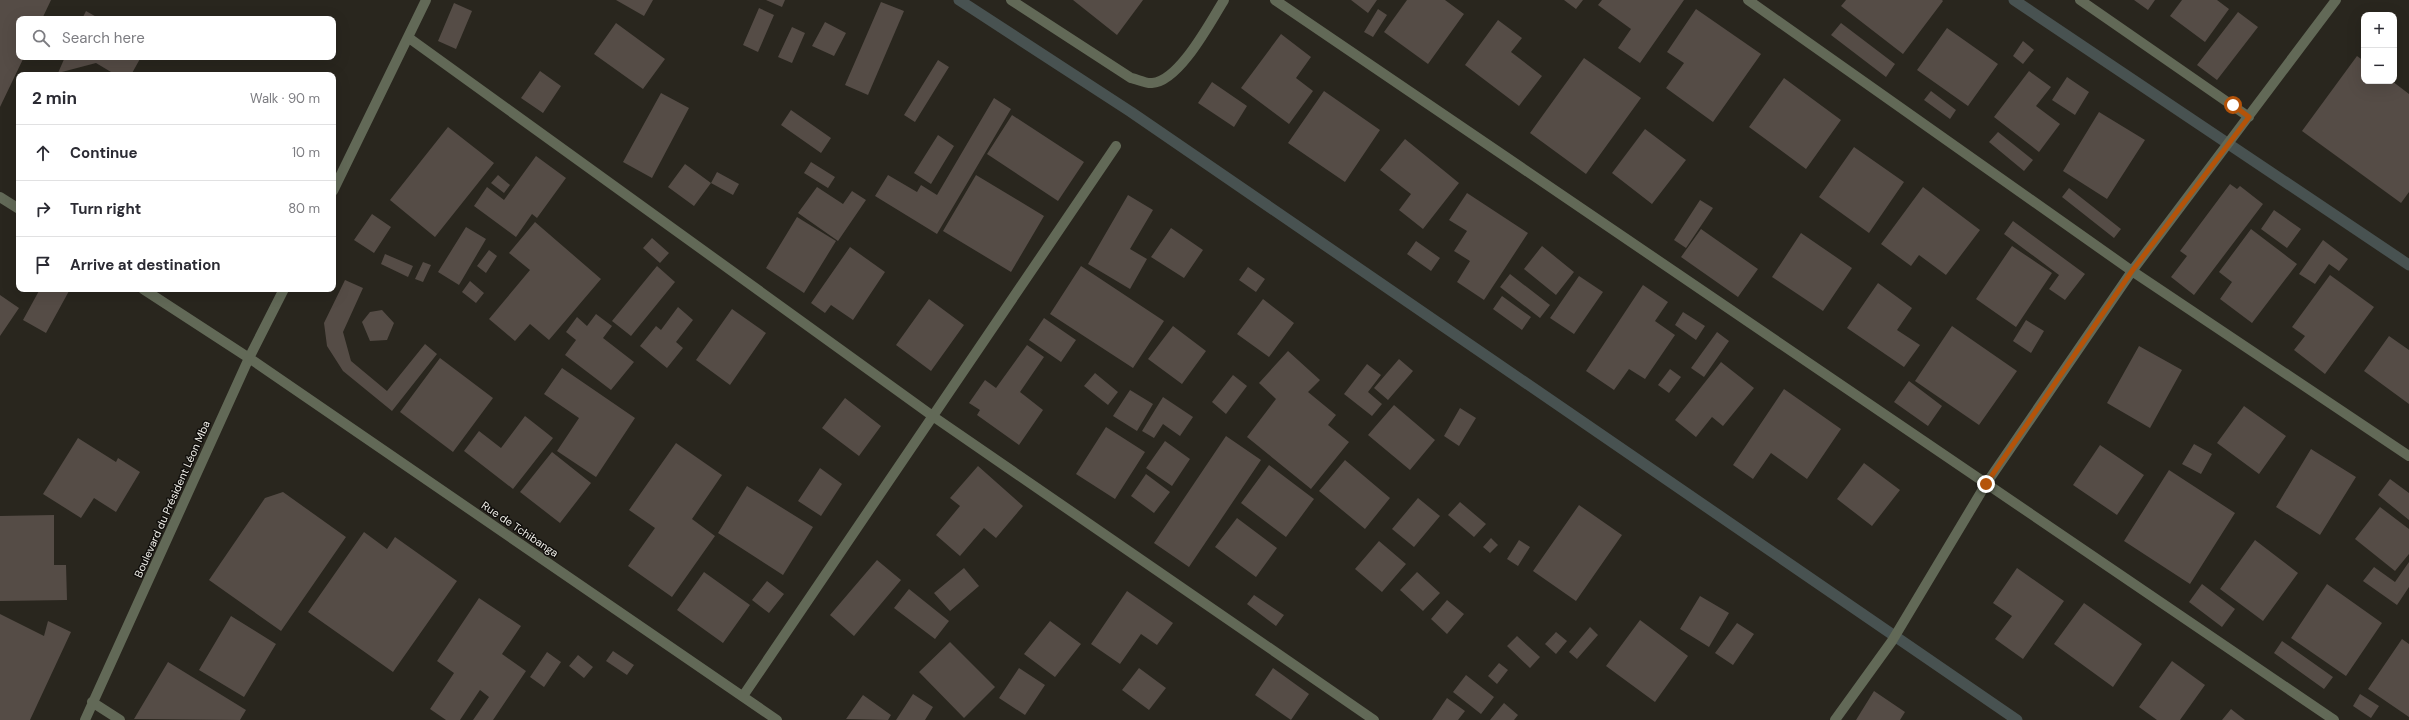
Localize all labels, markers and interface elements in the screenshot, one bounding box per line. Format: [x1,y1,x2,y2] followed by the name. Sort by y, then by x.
[2361,12,2397,84] map controls
[2361,12,2397,48] button: +
[16,16,336,60] search box
[30,27,52,49] icon: search
[62,28,145,48] text: Search here
[2361,48,2397,84] button: −
[32,87,77,109] text: 2 min
[250,90,320,107] text: Walk · 90 m
[2224,96,2242,114] route start
[32,142,54,164] icon: ahead
[70,143,138,163] text: Continue
[292,144,320,161] text: 10 m
[32,198,54,220] icon: right
[70,199,141,219] text: Turn right
[288,200,320,217] text: 80 m
[32,254,54,276] icon: arrive
[70,255,221,275] text: Arrive at destination
[131,418,213,580] street label: Boulevard du Président Léon Mba
[1977,475,1995,493] route end
[479,498,561,560] street label: Rue de Tchibanga

